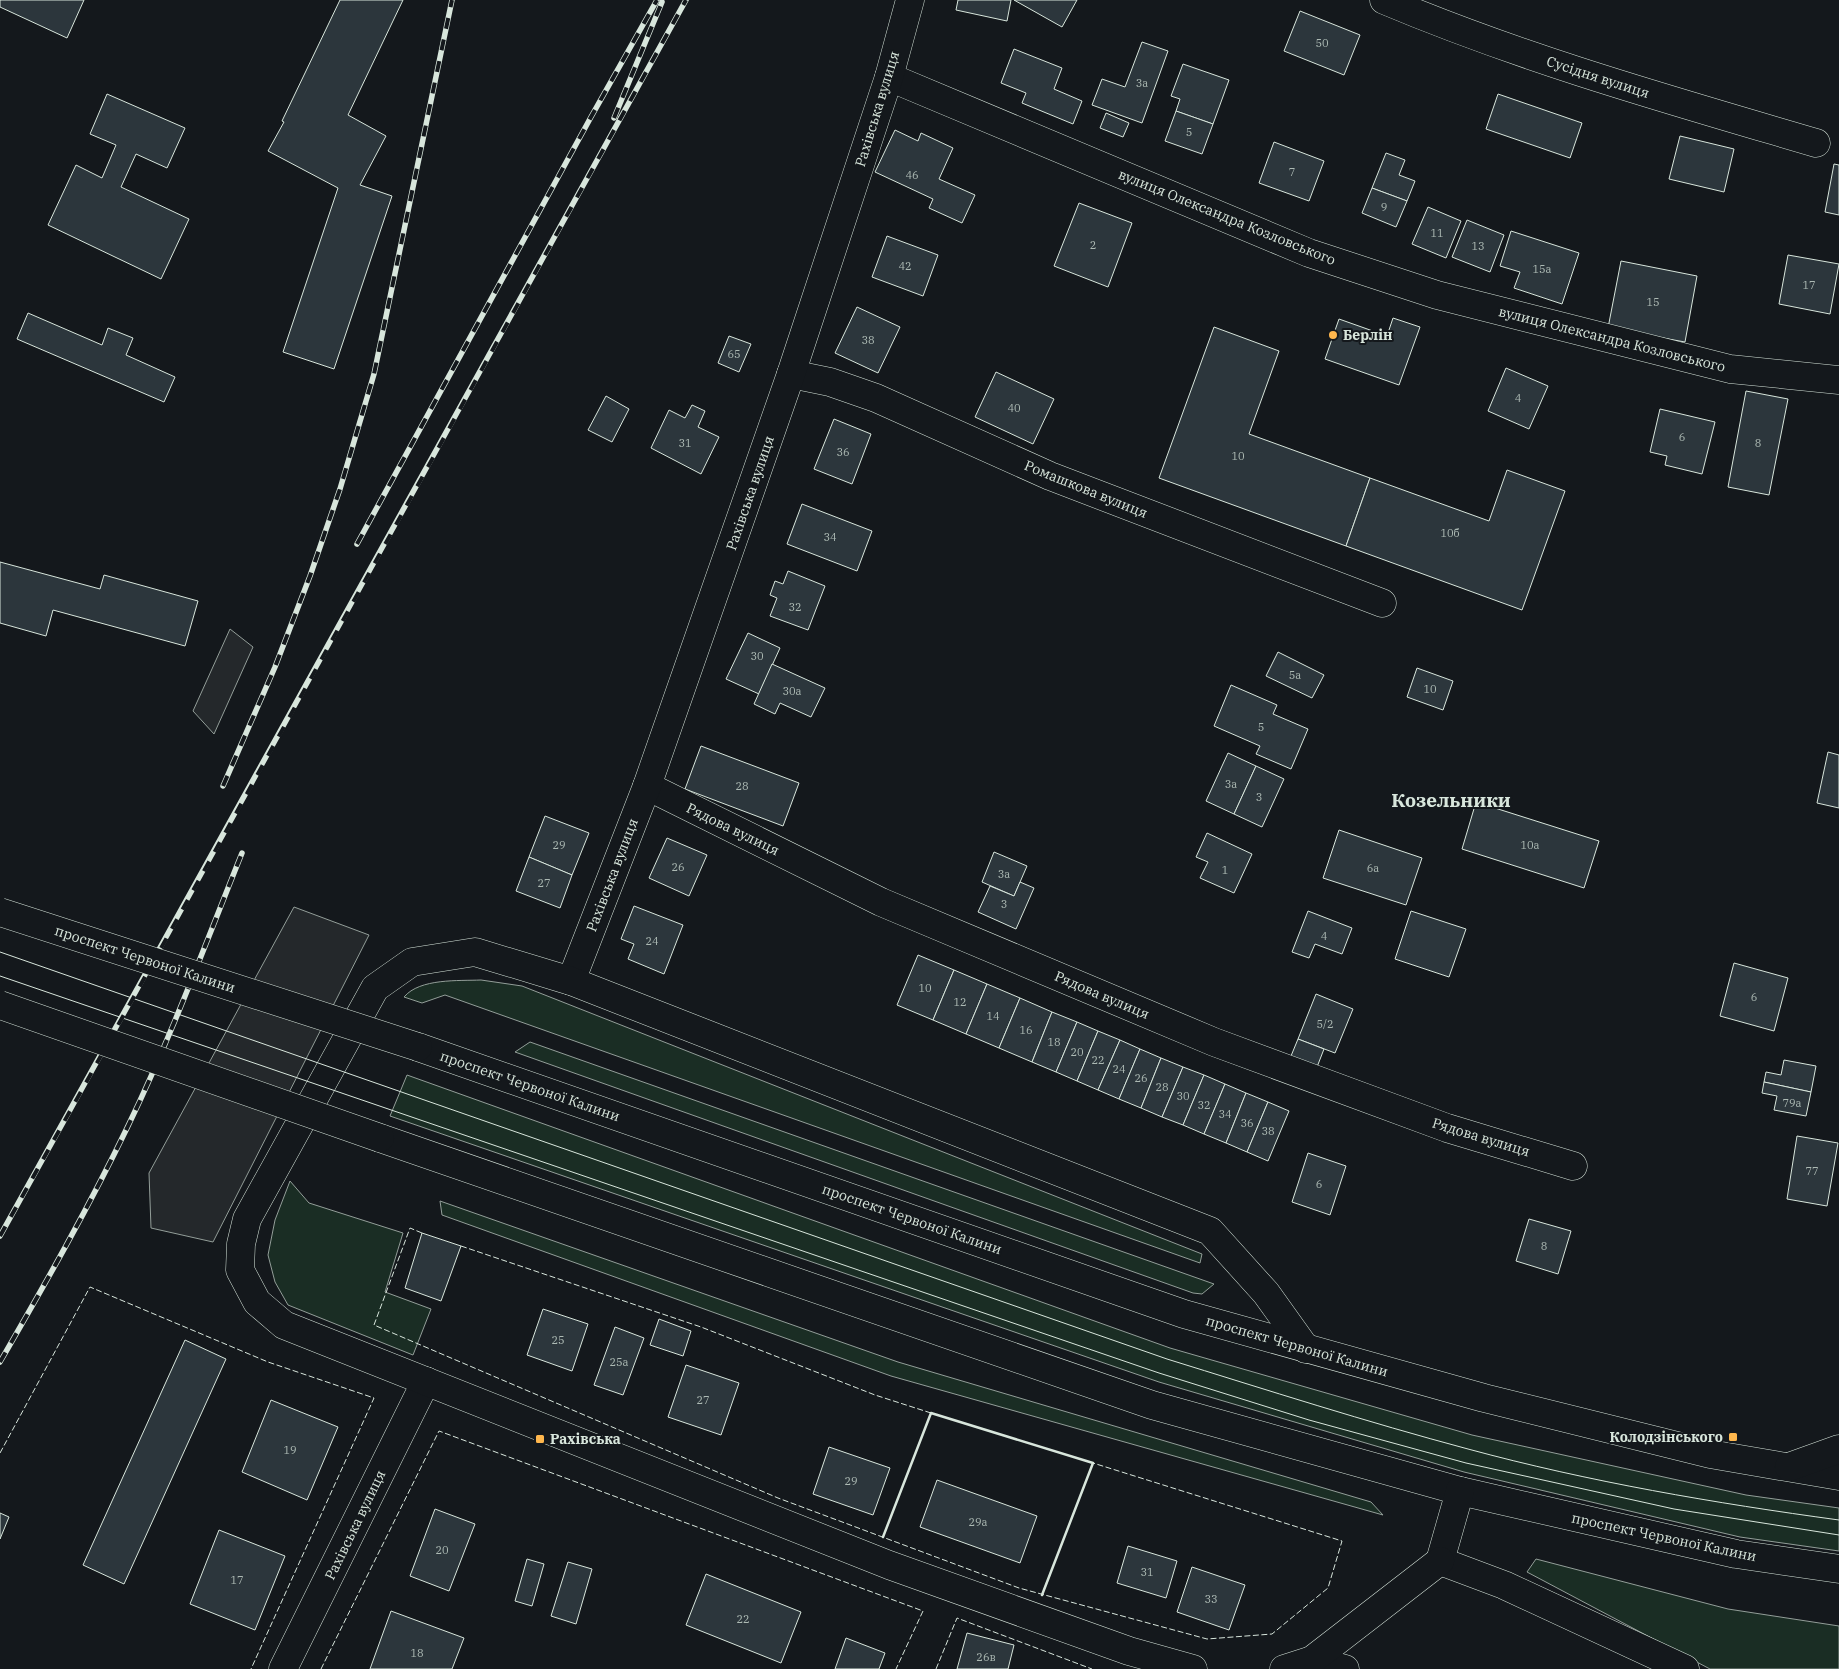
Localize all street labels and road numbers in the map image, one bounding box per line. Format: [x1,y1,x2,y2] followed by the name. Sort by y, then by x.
[851,49,903,169] street label: Рахівська вулиця
[1544,52,1652,102] street label: Сусідня вулиця
[1116,165,1338,269] street label: вулиця Олександра Козловського
[1497,302,1727,376] street label: вулиця Олександра Козловського
[722,433,778,553] street label: Рахівська вулиця
[1022,456,1150,522] street label: Ромашкова вулиця
[684,799,782,859] street label: Рядова вулиця
[582,816,642,934] street label: Рахівська вулиця
[52,921,238,997] street label: проспект Червоної Калини
[1052,967,1152,1023] street label: Рядова вулиця
[438,1047,622,1125] street label: проспект Червоної Калини
[1430,1114,1532,1160] street label: Рядова вулиця
[820,1180,1004,1258] street label: проспект Червоної Калини
[1204,1311,1390,1381] street label: проспект Червоної Калини
[321,1467,389,1583] street label: Рахівська вулиця
[1570,1509,1758,1565] street label: проспект Червоної Калини

